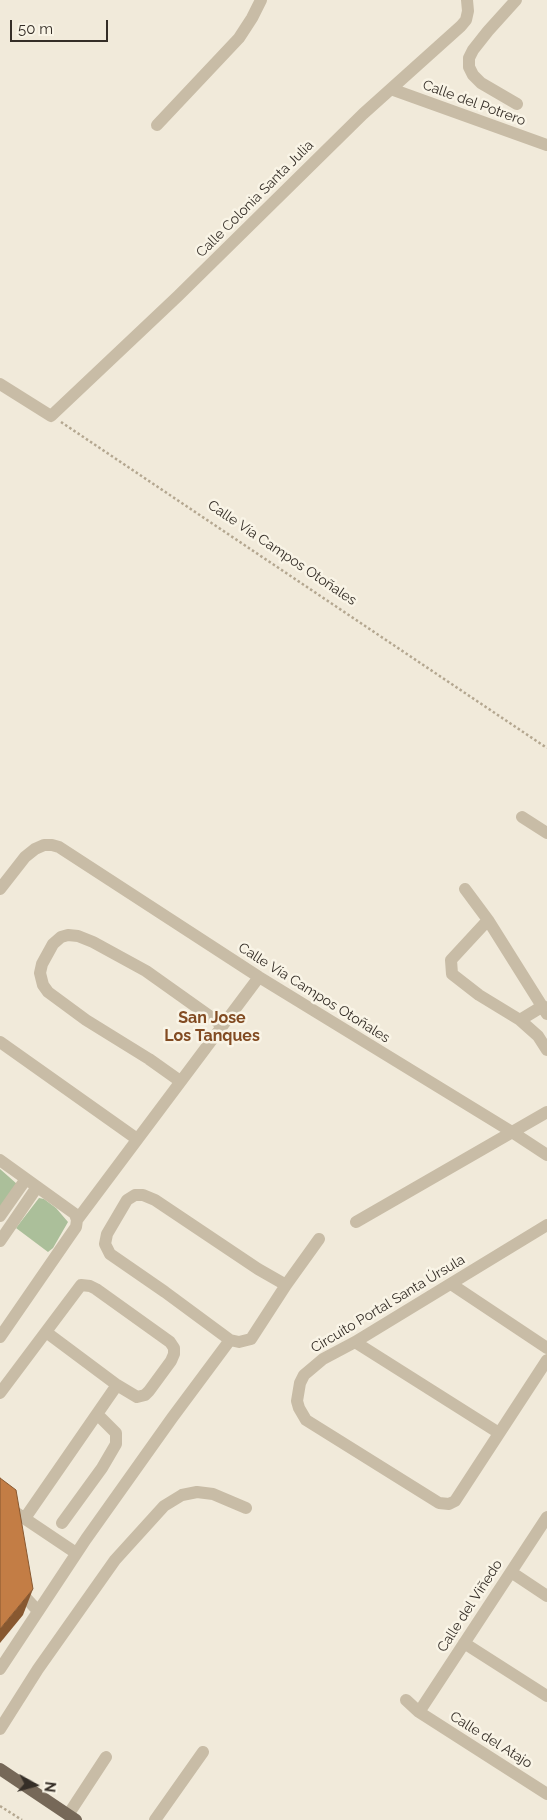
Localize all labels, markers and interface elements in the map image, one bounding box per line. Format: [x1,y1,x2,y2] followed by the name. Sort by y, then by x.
[12,10,110,42] scale bar
[18,20,53,38] text: 50 m
[420,77,528,129] street label: Calle del Potrero
[193,137,317,261] street label: Calle Colonia Santa Julia
[204,497,360,609] street label: Calle Vía Campos Otoñales
[235,939,393,1047] street label: Calle Vía Campos Otoñales
[164,1008,260,1046] district label: San Jose Los Tanques
[308,1251,468,1357] street label: Circuito Portal Santa Úrsula
[434,1557,506,1655] street label: Calle del Viñedo
[447,1708,535,1772] street label: Calle del Atajo
[10,1760,60,1810] north arrow
[41,1781,58,1793] text: N

